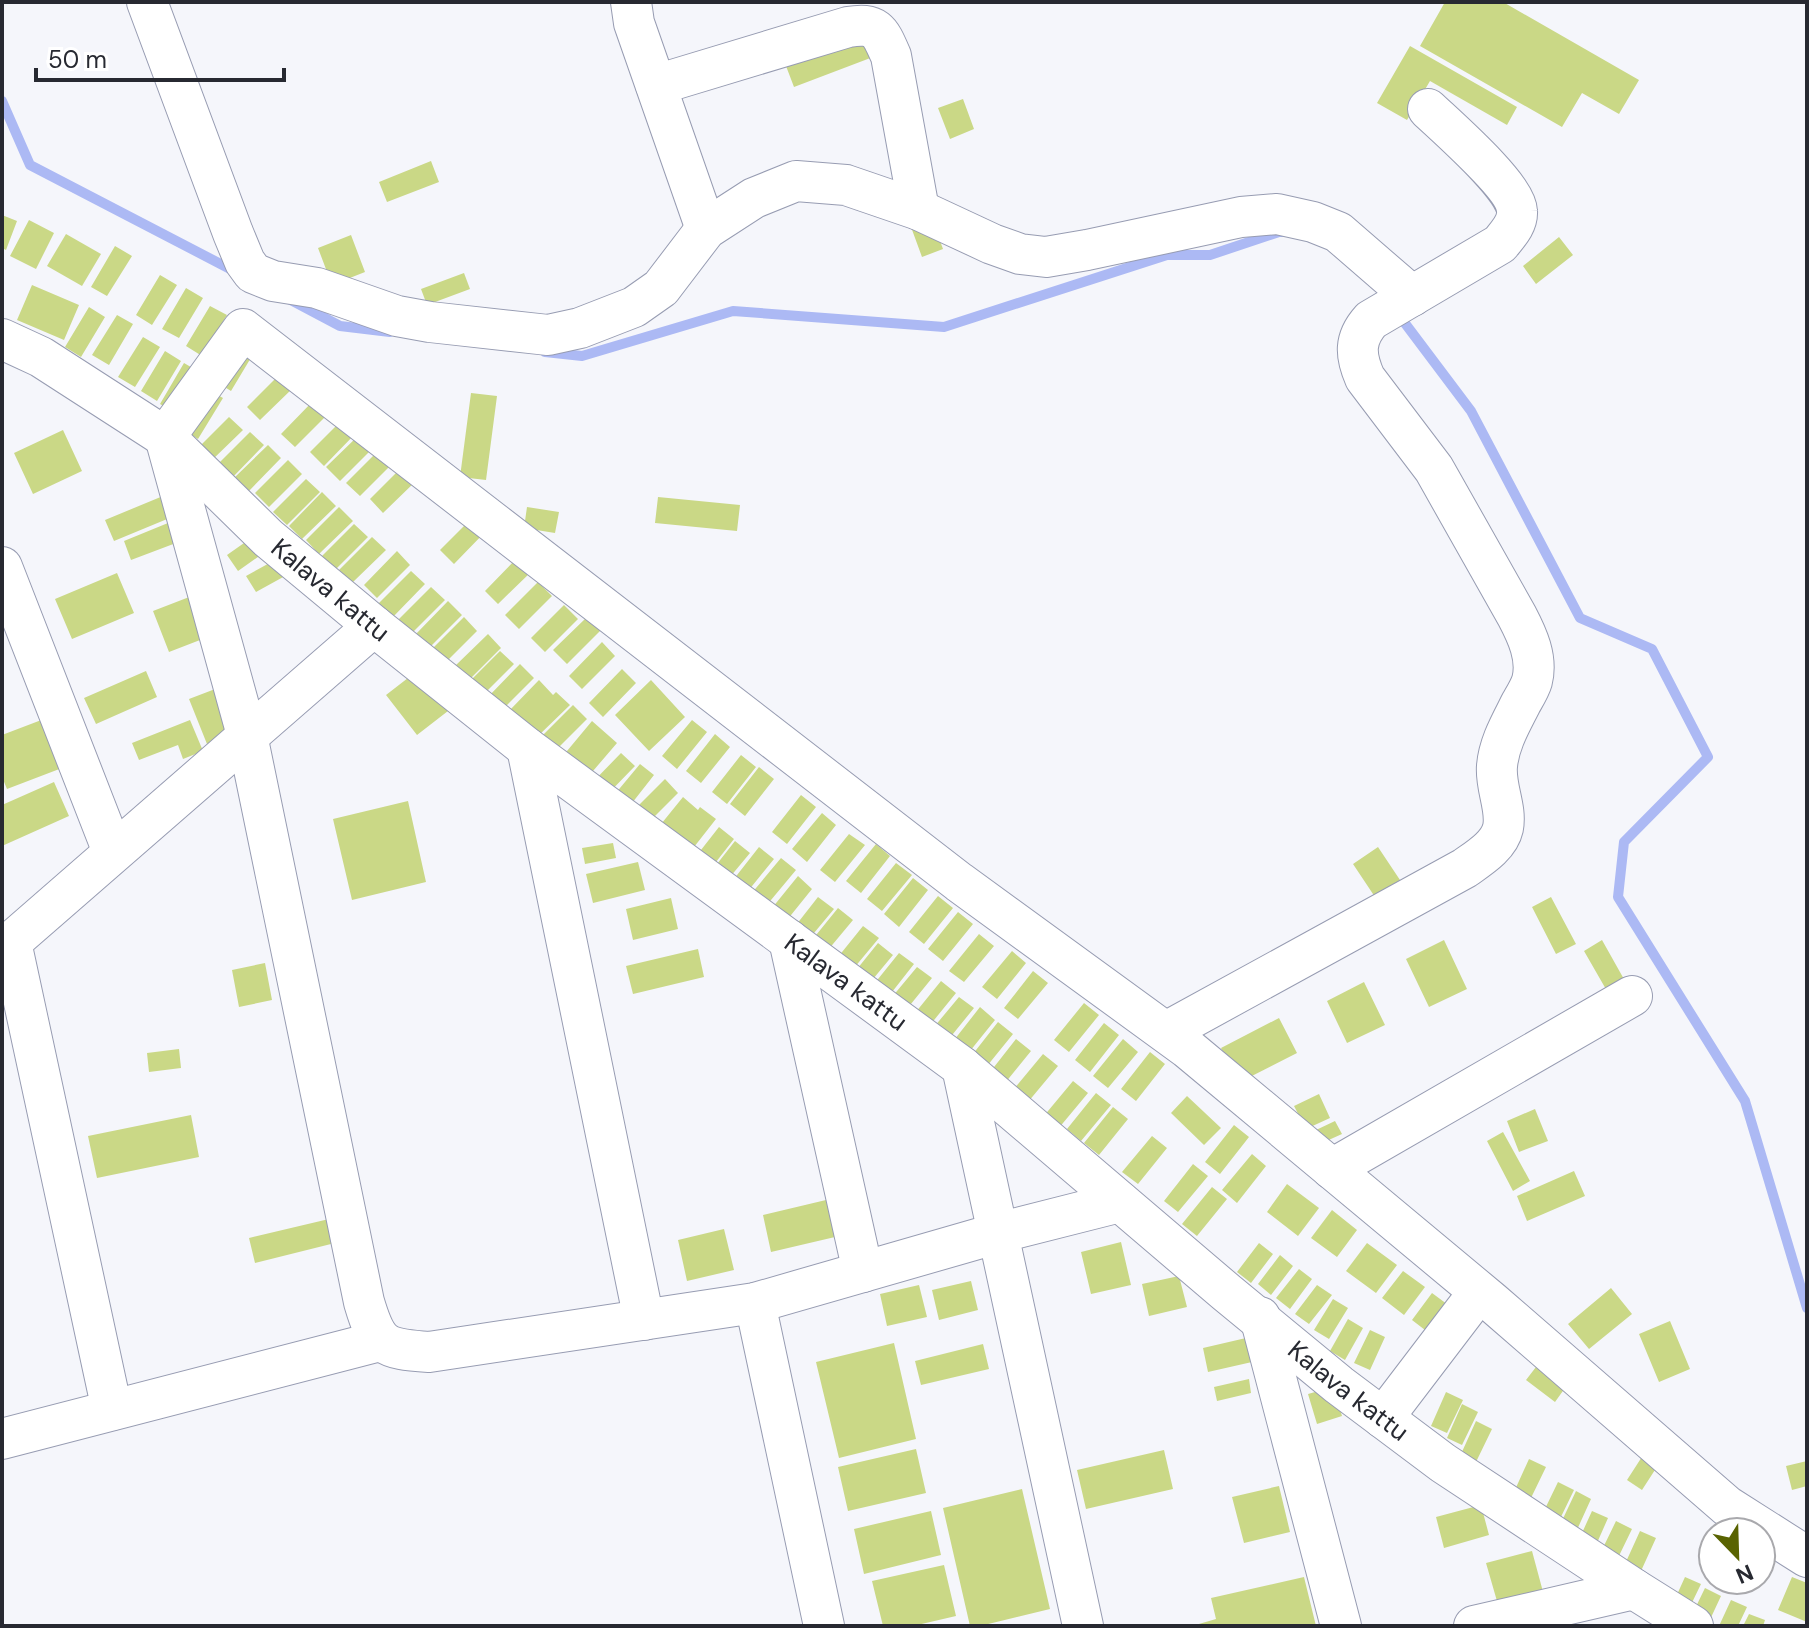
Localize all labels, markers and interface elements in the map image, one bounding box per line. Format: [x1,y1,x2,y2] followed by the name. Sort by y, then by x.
[36,32,284,82] scale bar
[48,44,107,75] text: 50 m
[264,531,397,649] street label: Kalava kattu
[778,926,914,1038] street label: Kalava kattu
[1281,1333,1416,1449] street label: Kalava kattu
[1697,1516,1777,1596] north arrow
[1732,1557,1758,1590] text: N

